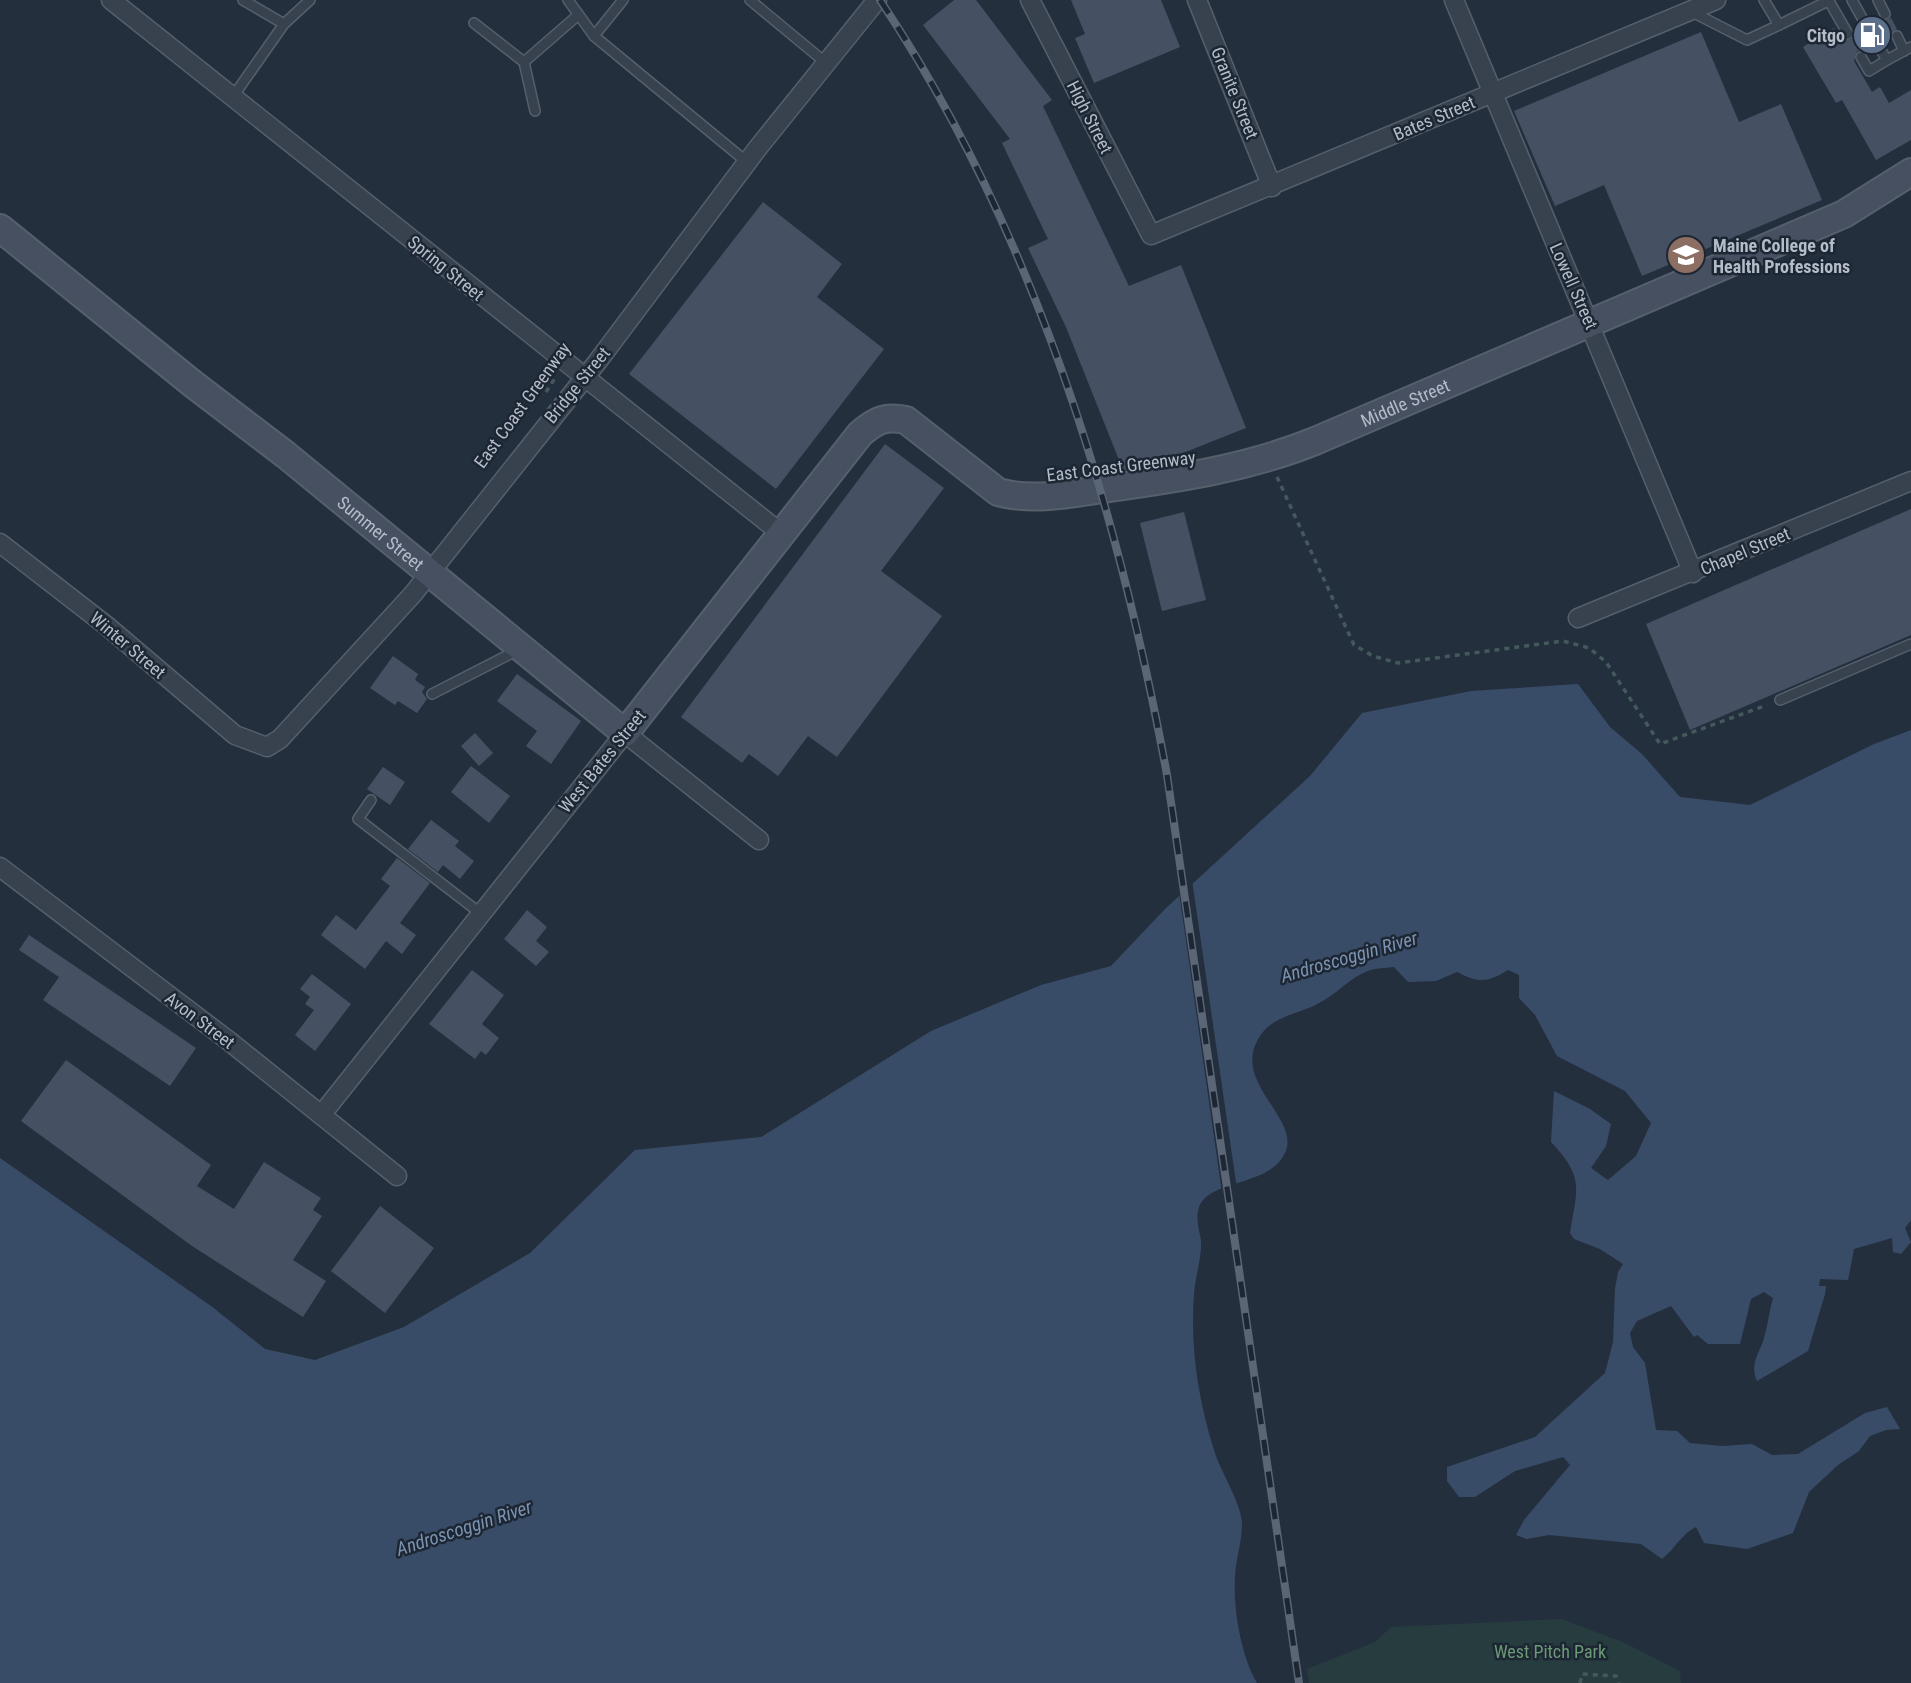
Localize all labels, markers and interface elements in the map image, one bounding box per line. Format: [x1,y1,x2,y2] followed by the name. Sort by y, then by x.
[1851,14,1893,56] fuel station icon: Citgo
[1807,25,1845,46] place label: Citgo
[1207,44,1263,142] street label: Granite Street
[1063,77,1117,157] street label: High Street
[1390,91,1478,145] street label: Bates Street
[404,231,488,305] street label: Spring Street
[1665,234,1707,276] school or university icon: Maine College of Health Professions
[1713,235,1850,277] place label: Maine College of Health Professions
[1546,240,1602,332] street label: Lowell Street
[469,338,575,472] street label: East Coast Greenway
[540,343,614,427] street label: Bridge Street
[1357,374,1453,431] street label: Middle Street
[1045,446,1197,486] street label: East Coast Greenway
[334,491,428,574] street label: Summer Street
[1697,523,1793,579] street label: Chapel Street
[86,607,170,683] street label: Winter Street
[554,705,650,817] street label: West Bates Street
[1277,926,1420,988] water label: Androscoggin River
[161,987,239,1053] street label: Avon Street
[392,1495,535,1561] water label: Androscoggin River
[1494,1641,1606,1662] park label: West Pitch Park

